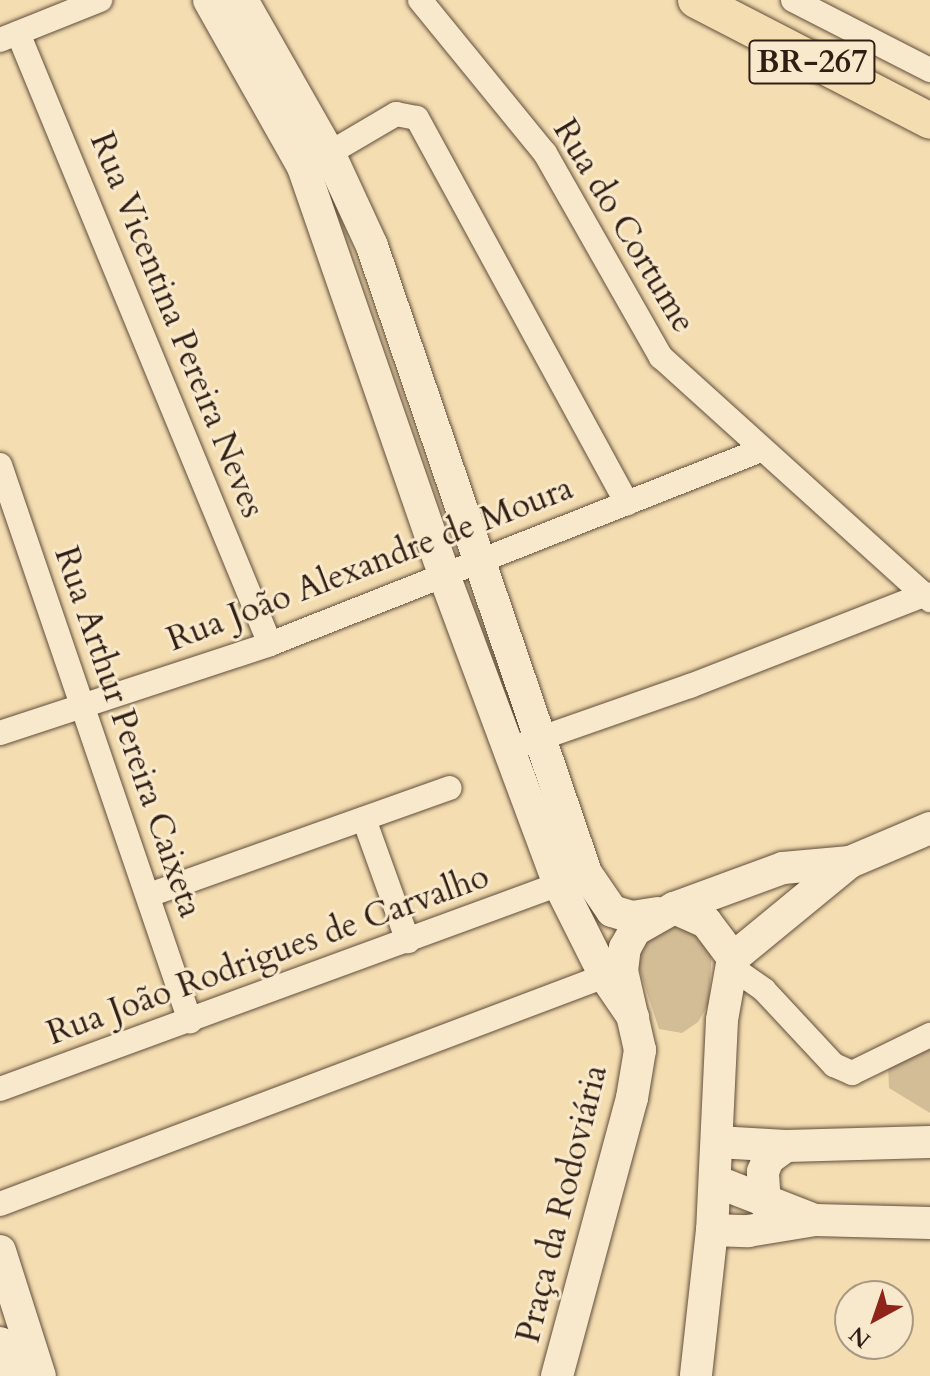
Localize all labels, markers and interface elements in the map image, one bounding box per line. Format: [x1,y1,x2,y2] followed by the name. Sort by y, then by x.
[748,34,876,90] road number: BR-267
[544,112,704,340] street label: Rua do Cortume
[81,126,273,524] street label: Rua Vicentina Pereira Neves
[161,468,579,660] street label: Rua João Alexandre de Moura
[45,541,211,923] street label: Rua Arthur Pereira Caixeta
[42,856,494,1054] street label: Rua João Rodrigues de Carvalho
[508,1061,616,1347] street label: Praça da Rodoviária
[834,1280,914,1360] north arrow
[843,1319,877,1354] text: N

